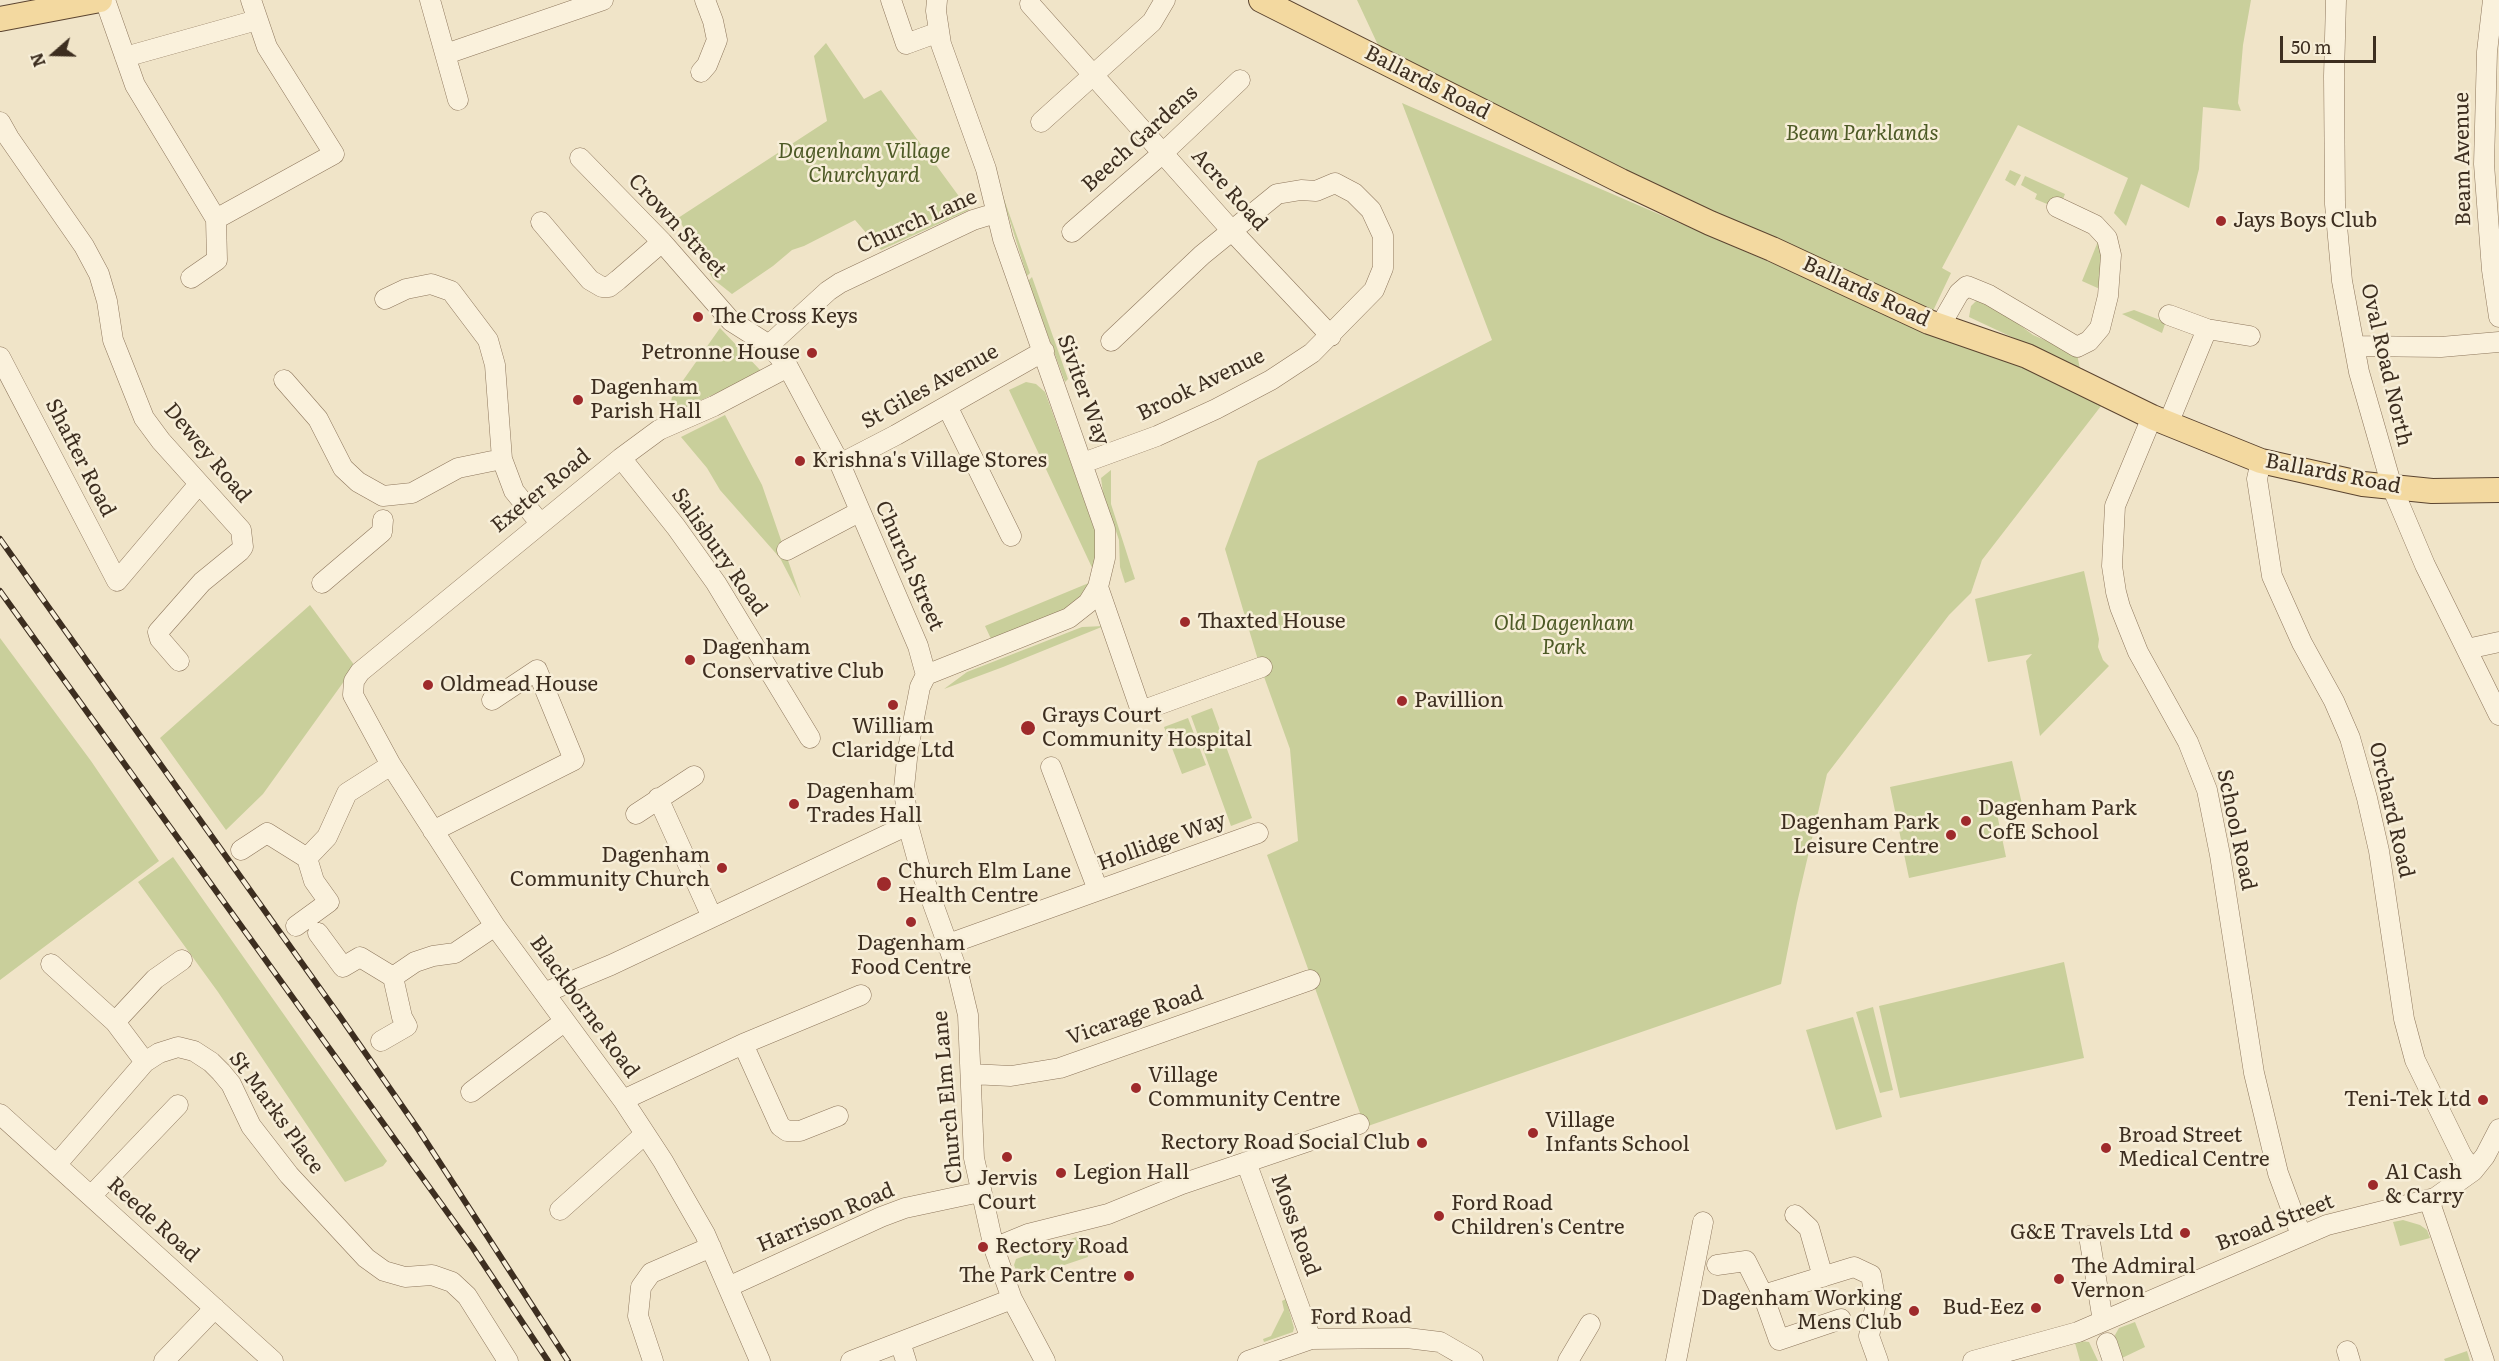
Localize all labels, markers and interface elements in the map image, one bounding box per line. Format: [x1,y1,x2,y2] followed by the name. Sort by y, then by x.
[24,24,84,84] north arrow
[2283,24,2379,62] scale bar
[2291,33,2332,60] text: 50 m
[1360,41,1494,125] street label: Ballards Road
[24,50,51,71] text: N
[1077,80,1203,198] street label: Beech Gardens
[2449,92,2477,226] street label: Beam Avenue
[1786,121,1938,147] park label: Beam Parklands
[778,139,950,189] park label: Dagenham Village Churchyard
[1186,144,1272,236] street label: Acre Road
[623,169,731,283] street label: Crown Street
[853,184,981,260] street label: Church Lane
[2233,208,2377,234] place label: Jays Boys Club
[2214,214,2228,228] marker: Jays Boys Club
[1798,252,1934,332] street label: Ballards Road
[2355,281,2417,449] street label: Oval Road North
[710,304,858,330] place label: The Cross Keys
[691,310,705,324] marker: The Cross Keys
[1051,331,1115,449] street label: Siviter Way
[857,339,1003,435] street label: St Giles Avenue
[641,340,800,366] place label: Petronne House
[1133,343,1269,427] street label: Brook Avenue
[805,346,819,360] marker: Petronne House
[590,375,701,425] place label: Dagenham Parish Hall
[571,393,585,407] marker: Dagenham Parish Hall
[39,395,121,521] street label: Shafter Road
[158,398,256,508] street label: Dewey Road
[487,444,595,538] street label: Exeter Road
[812,448,1047,474] place label: Krishna's Village Stores
[2263,449,2403,499] street label: Ballards Road
[793,454,807,468] marker: Krishna's Village Stores
[666,483,772,621] street label: Salisbury Road
[869,497,949,635] street label: Church Street
[1197,609,1346,635] place label: Thaxted House
[1494,611,1634,661] park label: Old Dagenham Park
[1178,615,1192,629] marker: Thaxted House
[702,635,884,685] place label: Dagenham Conservative Club
[683,653,697,667] marker: Dagenham Conservative Club
[440,672,598,698] place label: Oldmead House
[421,678,435,692] marker: Oldmead House
[1414,688,1504,714] place label: Pavillion
[1395,694,1409,708] marker: Pavillion
[886,698,900,712] marker: William Claridge Ltd
[1042,703,1252,753] place label: Grays Court Community Hospital
[832,714,954,764] place label: William Claridge Ltd
[1019,719,1037,737] marker: Grays Court Community Hospital
[2363,740,2419,880] street label: Orchard Road
[2211,767,2261,893] street label: School Road
[806,779,922,829] place label: Dagenham Trades Hall
[1978,796,2137,846] place label: Dagenham Park CofE School
[787,797,801,811] marker: Dagenham Trades Hall
[1094,807,1230,877] street label: Hollidge Way
[1780,810,1939,860] place label: Dagenham Park Leisure Centre
[1959,814,1973,828] marker: Dagenham Park CofE School
[1944,828,1958,842] marker: Dagenham Park Leisure Centre
[510,843,710,893] place label: Dagenham Community Church
[898,859,1071,909] place label: Church Elm Lane Health Centre
[715,861,729,875] marker: Dagenham Community Church
[875,875,893,893] marker: Church Elm Lane Health Centre
[904,915,918,929] marker: Dagenham Food Centre
[524,931,644,1083] street label: Blackborne Road
[850,931,972,981] place label: Dagenham Food Centre
[1064,981,1206,1051] street label: Vicarage Road
[928,1010,968,1184] street label: Church Elm Lane
[223,1047,329,1179] street label: St Marks Place
[1148,1063,1340,1113] place label: Village Community Centre
[1129,1081,1143,1095] marker: Village Community Centre
[2344,1087,2471,1113] place label: Teni-Tek Ltd
[2476,1093,2490,1107] marker: Teni-Tek Ltd
[1545,1108,1690,1158] place label: Village Infants School
[2118,1123,2270,1173] place label: Broad Street Medical Centre
[1526,1126,1540,1140] marker: Village Infants School
[1160,1130,1410,1156] place label: Rectory Road Social Club
[1415,1136,1429,1150] marker: Rectory Road Social Club
[2099,1141,2113,1155] marker: Broad Street Medical Centre
[1000,1150,1014,1164] marker: Jervis Court
[1073,1160,1189,1186] place label: Legion Hall
[2385,1160,2464,1210] place label: A1 Cash & Carry
[977,1166,1037,1216] place label: Jervis Court
[1054,1166,1068,1180] marker: Legion Hall
[1265,1171,1325,1279] street label: Moss Road
[102,1172,204,1268] street label: Reede Road
[754,1178,898,1258] street label: Harrison Road
[2366,1178,2380,1192] marker: A1 Cash & Carry
[2213,1189,2337,1257] street label: Broad Street
[1451,1191,1625,1241] place label: Ford Road Children's Centre
[1432,1209,1446,1223] marker: Ford Road Children's Centre
[2010,1220,2173,1246] place label: G&E Travels Ltd
[2178,1226,2192,1240] marker: G&E Travels Ltd
[995,1234,1129,1260] place label: Rectory Road
[976,1240,990,1254] marker: Rectory Road
[2071,1254,2196,1304] place label: The Admiral Vernon
[959,1263,1117,1289] place label: The Park Centre
[1122,1269,1136,1283] marker: The Park Centre
[2052,1272,2066,1286] marker: The Admiral Vernon
[1701,1286,1902,1336] place label: Dagenham Working Mens Club
[1942,1295,2024,1321] place label: Bud-Eez
[2029,1301,2043,1315] marker: Bud-Eez
[1310,1304,1412,1330] street label: Ford Road
[1907,1304,1921,1318] marker: Dagenham Working Mens Club

